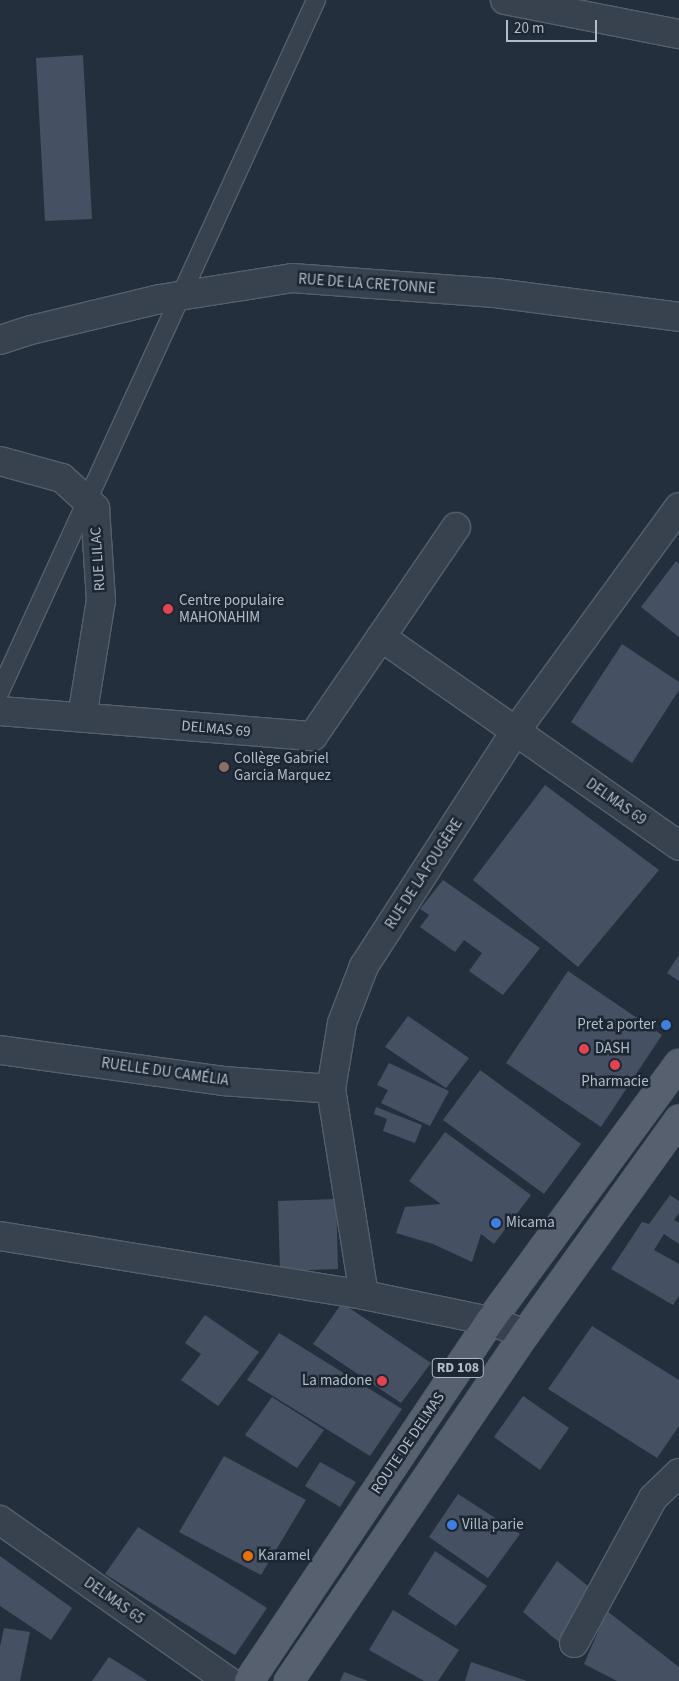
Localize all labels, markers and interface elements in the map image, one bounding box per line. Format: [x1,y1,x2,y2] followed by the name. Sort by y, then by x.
[509,10,600,42] scale bar
[514,18,544,39] text: 20 m
[298,270,436,298] street label: RUE DE LA CRETONNE
[87,526,109,592] street label: RUE LILAC
[179,591,284,626] place label: Centre populaire MAHONAHIM
[161,602,175,616] marker: Centre populaire MAHONAHIM
[181,717,251,741] street label: DELMAS 69
[234,749,331,784] place label: Collège Gabriel Garcia Marquez
[218,761,230,773] marker: Collège Gabriel Garcia Marquez
[582,775,650,829] street label: DELMAS 69
[382,815,466,933] street label: RUE DE LA FOUGÈRE
[577,1016,656,1034] place label: Pret a porter
[660,1019,672,1031] marker: Pret a porter
[595,1040,630,1058] place label: DASH
[577,1042,591,1056] marker: DASH
[100,1054,230,1090] street label: RUELLE DU CAMÉLIA
[609,1059,621,1071] marker: Pharmacie
[581,1073,649,1091] place label: Pharmacie
[506,1214,555,1232] place label: Micama
[490,1217,502,1229] marker: Micama
[432,1356,484,1380] road number: RD 108
[302,1372,372,1390] place label: La madone
[376,1375,388,1387] marker: La madone
[367,1389,449,1497] street label: ROUTE DE DELMAS
[462,1516,524,1534] place label: Villa parie
[446,1519,458,1531] marker: Villa parie
[258,1547,310,1565] place label: Karamel
[242,1550,254,1562] marker: Karamel
[80,1574,148,1628] street label: DELMAS 65

